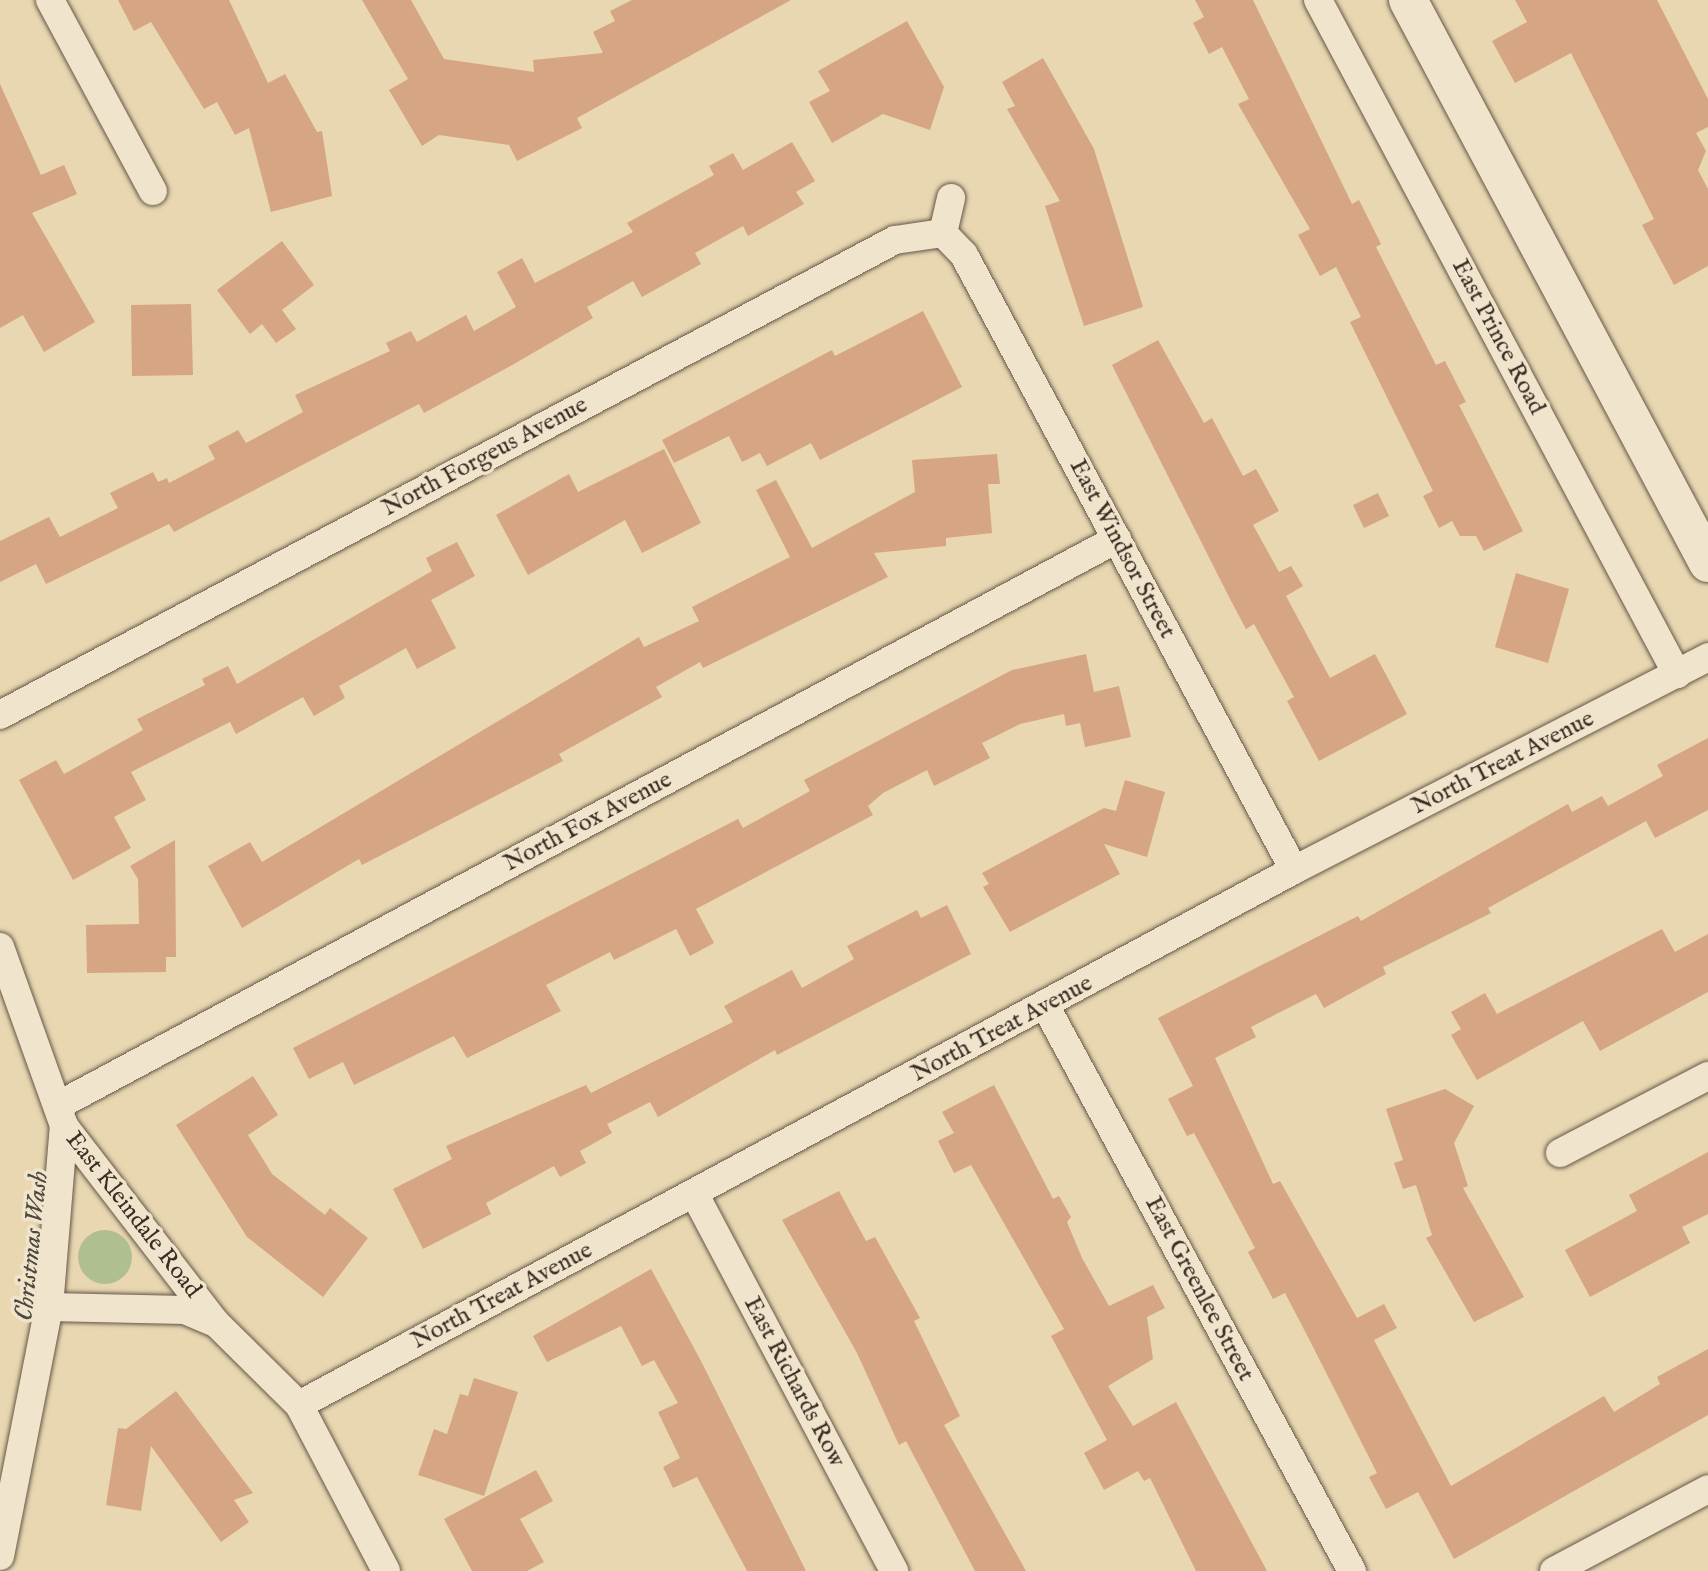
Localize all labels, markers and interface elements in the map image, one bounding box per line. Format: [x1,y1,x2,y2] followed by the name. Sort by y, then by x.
[1445,254,1551,420] street label: East Prince Road
[377,391,593,523] street label: North Forgeus Avenue
[1063,454,1181,644] street label: East Windsor Street
[1407,705,1599,821] street label: North Treat Avenue
[499,766,677,878] street label: North Fox Avenue
[907,969,1097,1089] street label: North Treat Avenue
[59,1126,207,1304] street label: East Kleindale Road
[9,1170,55,1322] water label: Christmas Wash
[1138,1192,1260,1386] street label: East Greenlee Street
[407,1236,597,1356] street label: North Treat Avenue
[737,1292,851,1472] street label: East Richards Row

